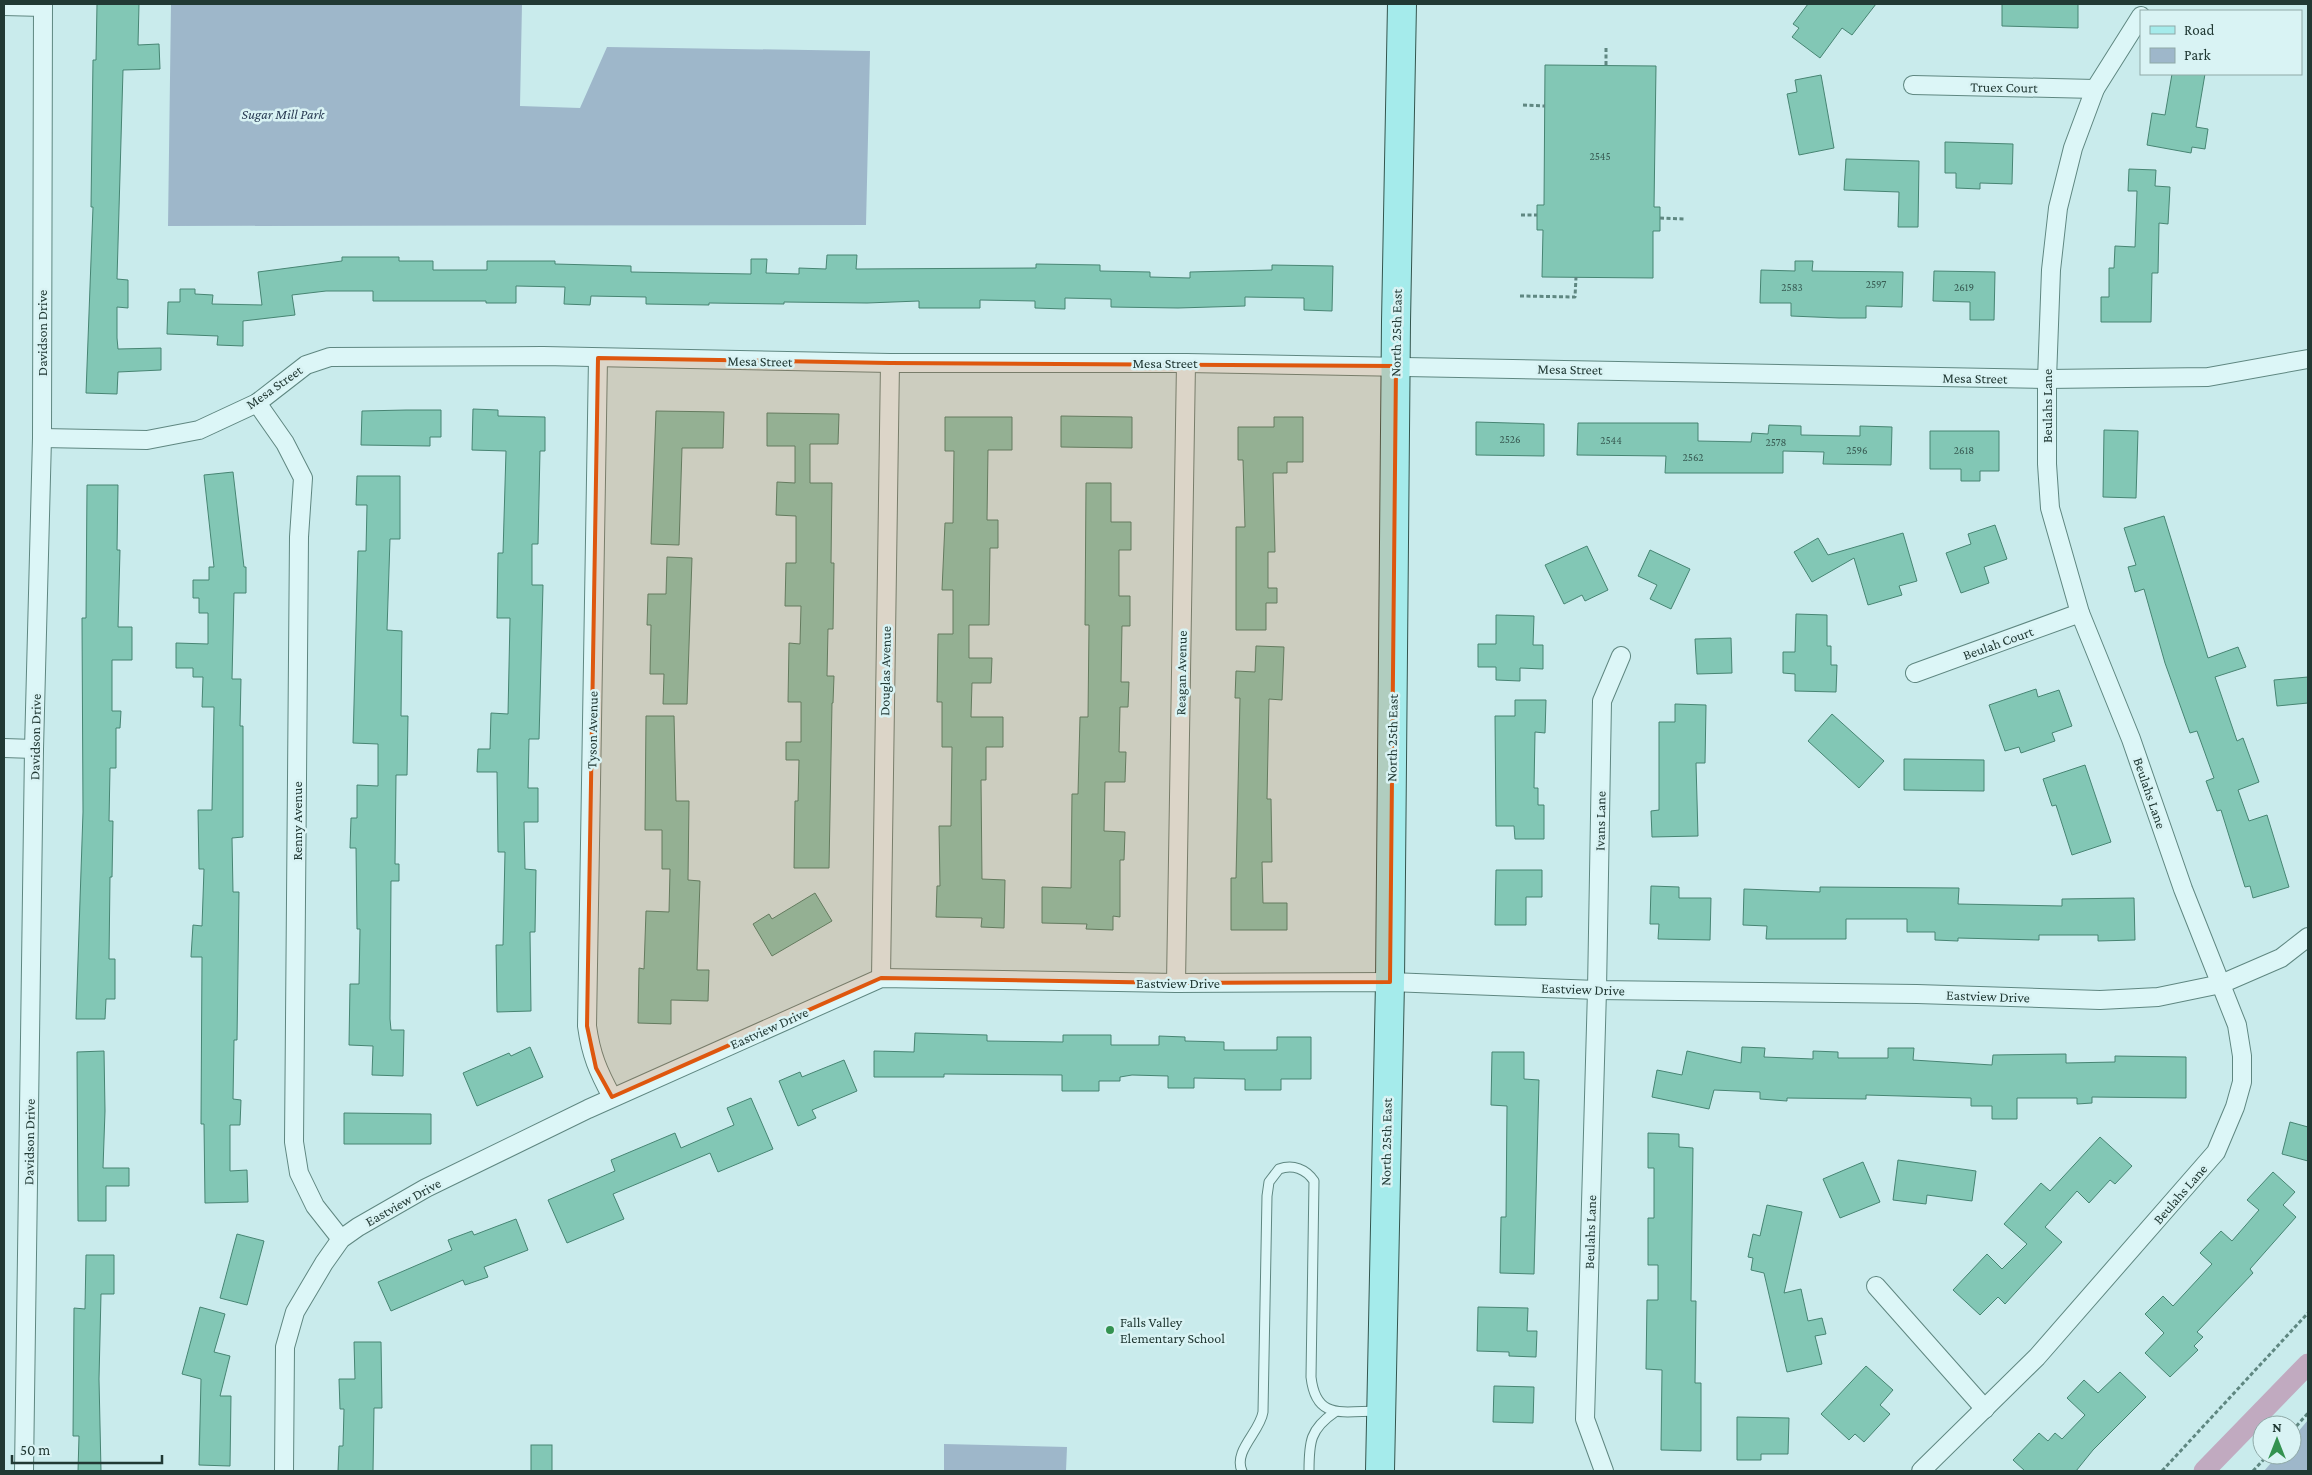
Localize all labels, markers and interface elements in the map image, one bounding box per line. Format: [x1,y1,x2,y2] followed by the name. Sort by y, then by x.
[2140,10,2302,75] legend
[2184,22,2215,38] text: Road
[2184,47,2211,63] text: Park
[1970,78,2038,96] street label: Truex Court
[242,106,325,122] park label: Sugar Mill Park
[1589,150,1611,162] house number: 2545
[1866,278,1886,290] house number: 2597
[1781,281,1803,293] house number: 2583
[1954,281,1974,293] house number: 2619
[1387,288,1405,377] street label: North 25th East
[34,290,50,376] street label: Davidson Drive
[727,352,793,370] street label: Mesa Street
[1132,355,1198,371] street label: Mesa Street
[1537,360,1603,378] street label: Mesa Street
[243,362,306,412] street label: Mesa Street
[1942,369,2008,387] street label: Mesa Street
[2039,369,2055,443] street label: Beulahs Lane
[1500,433,1521,445] house number: 2526
[1600,434,1622,446] house number: 2544
[1765,436,1787,448] house number: 2578
[1846,444,1868,456] house number: 2596
[1954,444,1974,456] house number: 2618
[1682,451,1704,463] house number: 2562
[1961,623,2036,663] street label: Beulah Court
[876,626,894,716] street label: Douglas Avenue
[1172,630,1190,716] street label: Reagan Avenue
[583,691,601,769] street label: Tyson Avenue
[1383,693,1401,782] street label: North 25th East
[26,694,44,780] street label: Davidson Drive
[2130,755,2170,831] street label: Beulahs Lane
[289,781,305,861] street label: Renny Avenue
[1591,791,1609,851] street label: Ivans Lane
[1136,975,1220,991] street label: Eastview Drive
[1541,980,1625,998] street label: Eastview Drive
[1946,987,2030,1005] street label: Eastview Drive
[727,1004,811,1052] street label: Eastview Drive
[1377,1097,1395,1186] street label: North 25th East
[20,1099,38,1185] street label: Davidson Drive
[2150,1161,2210,1227] street label: Beulahs Lane
[362,1175,444,1229] street label: Eastview Drive
[1581,1195,1599,1269] street label: Beulahs Lane
[1120,1314,1225,1346] place label: Falls Valley Elementary School
[1104,1324,1116,1336] marker: Falls Valley Elementary School
[2252,1415,2302,1465] north arrow
[2272,1419,2282,1435] text: N
[12,1432,162,1464] scale bar
[20,1442,50,1458] text: 50 m

